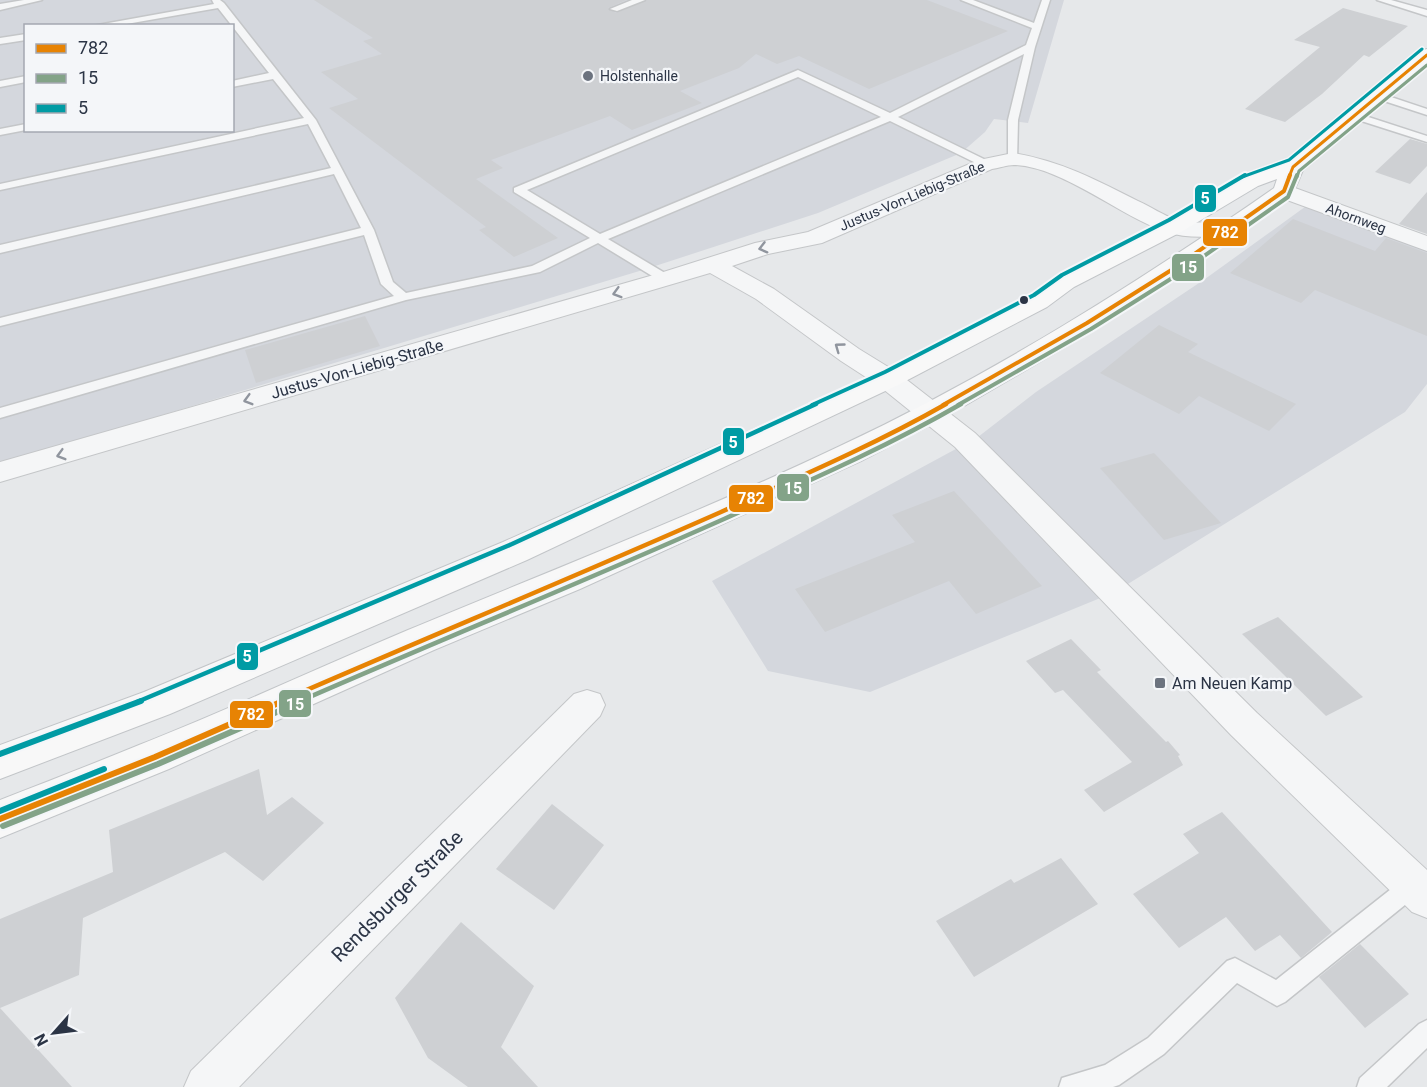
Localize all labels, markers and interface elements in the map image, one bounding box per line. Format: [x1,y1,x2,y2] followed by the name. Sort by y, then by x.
[24,24,234,132] legend
[78,37,108,58] text: 782
[78,67,98,88] text: 15
[600,68,678,84] place label: Holstenhalle
[581,69,595,83] marker: Holstenhalle
[78,97,88,118] text: 5
[837,158,987,234] street label: Justus-Von-Liebig-Straße
[1194,184,1217,213] line badge: 5
[1200,189,1210,208] text: 5
[1324,200,1388,236] street label: Ahornweg
[1202,218,1248,247] line badge: 782
[1211,223,1239,242] text: 782
[758,241,768,254] one-way arrow
[1171,253,1205,282] line badge: 15
[1179,258,1197,277] text: 15
[612,286,623,298] one-way arrow
[1018,294,1030,306] unlabelled marker
[269,335,445,403] street label: Justus-Von-Liebig-Straße
[834,343,845,354] one-way arrow
[244,393,254,405] one-way arrow
[722,427,745,456] line badge: 5
[728,433,738,452] text: 5
[56,448,67,460] one-way arrow
[776,473,810,502] line badge: 15
[784,479,802,498] text: 15
[728,484,774,513] line badge: 782
[737,489,765,508] text: 782
[236,642,259,671] line badge: 5
[242,647,252,666] text: 5
[1172,674,1292,693] place label: Am Neuen Kamp
[1153,676,1167,690] marker: Am Neuen Kamp
[278,689,312,718] line badge: 15
[286,695,304,714] text: 15
[229,700,274,729] line badge: 782
[237,705,265,724] text: 782
[326,825,468,967] street label: Rendsburger Straße
[24,1003,84,1063] north arrow
[30,1030,52,1049] text: N

